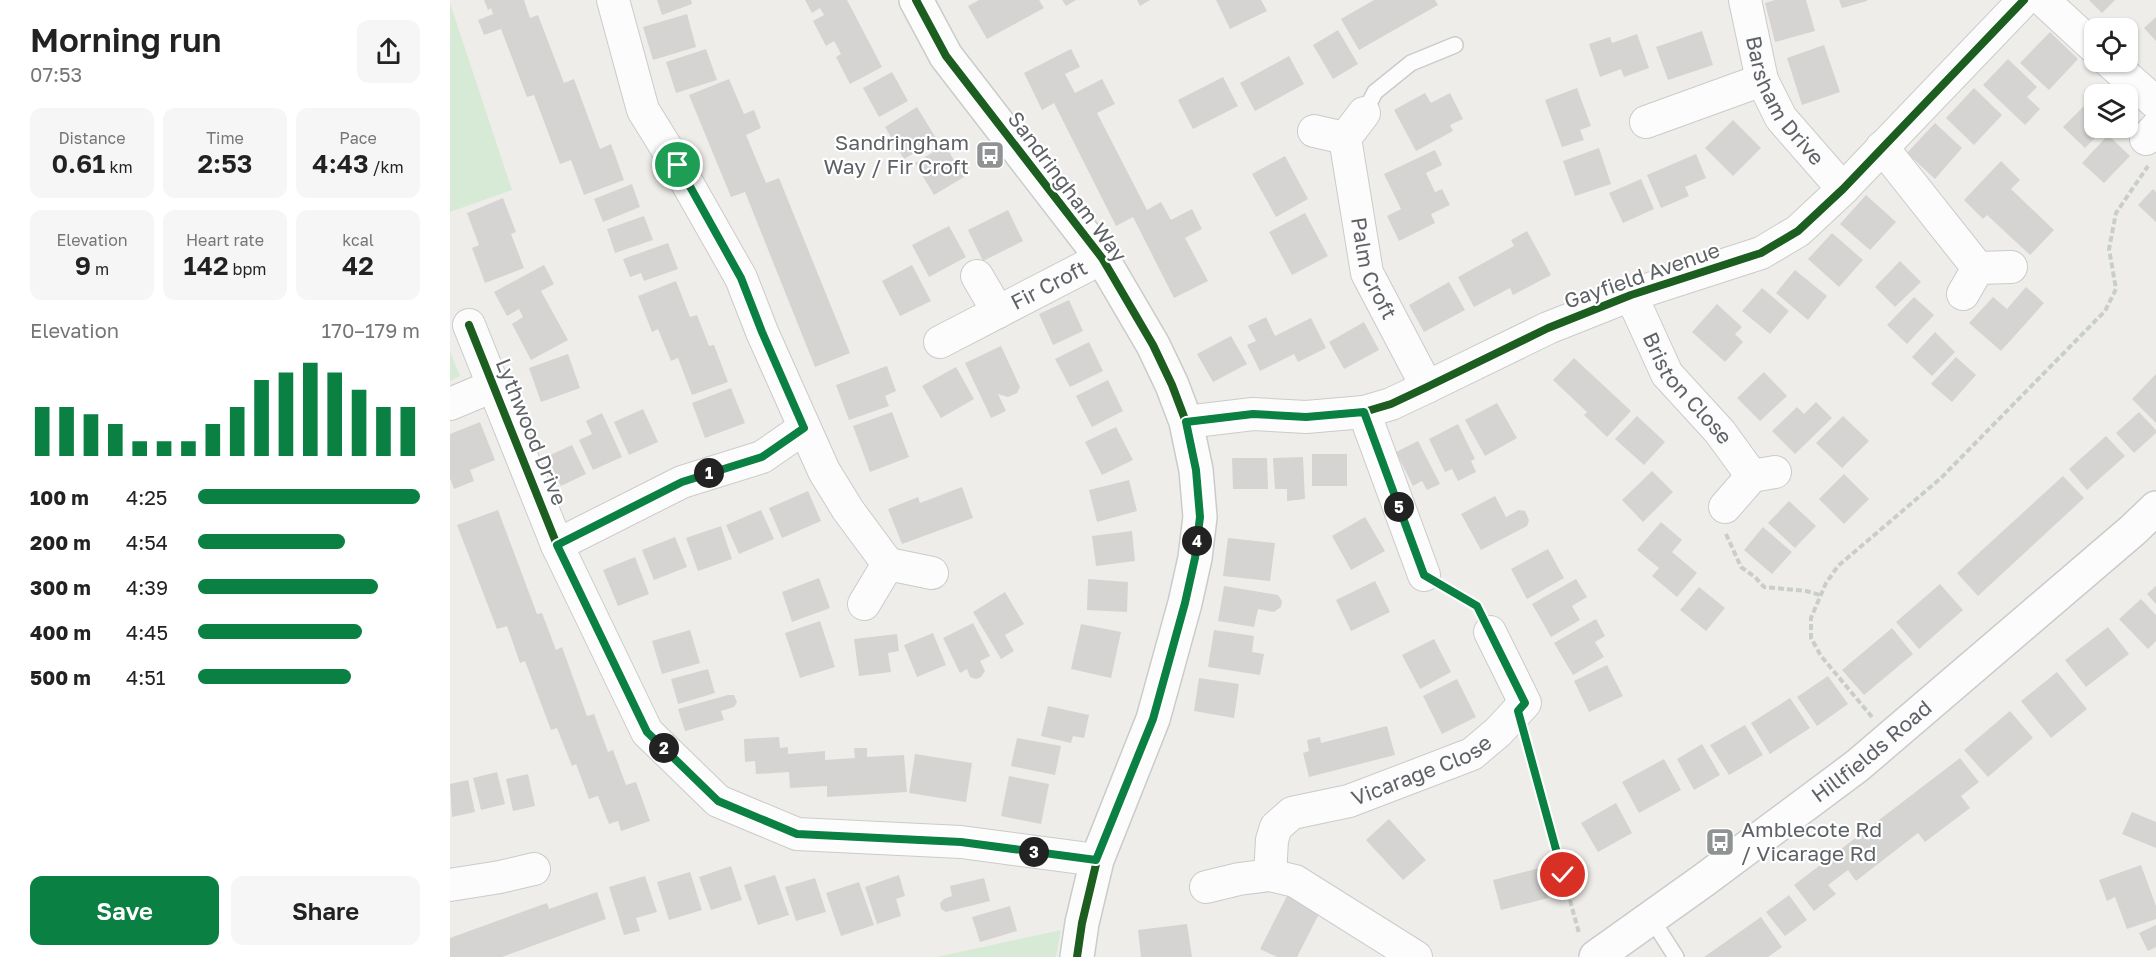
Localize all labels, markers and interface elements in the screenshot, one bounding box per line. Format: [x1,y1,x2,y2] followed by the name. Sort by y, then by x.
[2084,18,2138,138] map controls
[2084,18,2138,72] button: locate
[30,20,222,59] text: Morning run
[357,20,420,83] button: share
[1741,33,1830,170] street label: Barsham Drive
[30,62,82,86] text: 07:53
[2084,84,2138,138] button: layers
[1003,106,1133,267] street label: Sandringham Way
[58,128,126,148] text: Distance
[206,128,244,148] text: Time
[339,128,377,148] text: Pace
[823,129,969,179] place label: Sandringham Way / Fir Croft
[652,139,703,190] pin
[974,139,1006,171] bus stop icon: Sandringham Way / Fir Croft
[51,148,105,179] text: 0.61
[198,148,252,179] text: 2:53
[312,148,369,179] text: 4:43
[661,148,694,181] icon: arrive
[105,157,133,177] text: km
[369,157,404,177] text: /km
[1346,215,1403,323] street label: Palm Croft
[56,230,128,250] text: Elevation
[186,230,264,250] text: Heart rate
[342,230,374,250] text: kcal
[1561,236,1723,314] street label: Gayfield Avenue
[75,250,91,281] text: 9
[184,250,229,281] text: 142
[342,250,374,281] text: 42
[1006,254,1091,315] street label: Fir Croft
[91,259,109,279] text: m
[229,259,266,279] text: bpm
[30,318,119,342] text: Elevation
[322,318,420,342] text: 170–179 m
[1638,328,1738,449] street label: Briston Close
[491,354,573,509] street label: Lythwood Drive
[694,458,724,488] pin: 1
[705,463,713,483] text: 1
[30,485,89,509] text: 100 m
[126,485,167,509] text: 4:25
[1384,492,1414,522] pin: 5
[1394,497,1404,517] text: 5
[1182,526,1212,556] pin: 4
[30,530,91,554] text: 200 m
[126,530,168,554] text: 4:54
[1192,531,1202,551] text: 4
[30,575,91,599] text: 300 m
[126,575,168,599] text: 4:39
[30,620,91,644] text: 400 m
[126,620,168,644] text: 4:45
[30,665,91,689] text: 500 m
[126,665,166,689] text: 4:51
[1806,694,1936,807] street label: Hillfields Road
[1348,729,1497,811] street label: Vicarage Close
[649,733,679,763] pin: 2
[659,738,669,758] text: 2
[1741,816,1882,866] place label: Amblecote Rd / Vicarage Rd
[1704,826,1736,858] bus stop icon: Amblecote Rd / Vicarage Rd
[1019,837,1049,867] pin: 3
[1029,842,1039,862] text: 3
[1537,849,1588,900] pin
[1546,858,1579,891] icon: check
[30,876,219,945] button: Save
[231,876,420,945] button: Share

